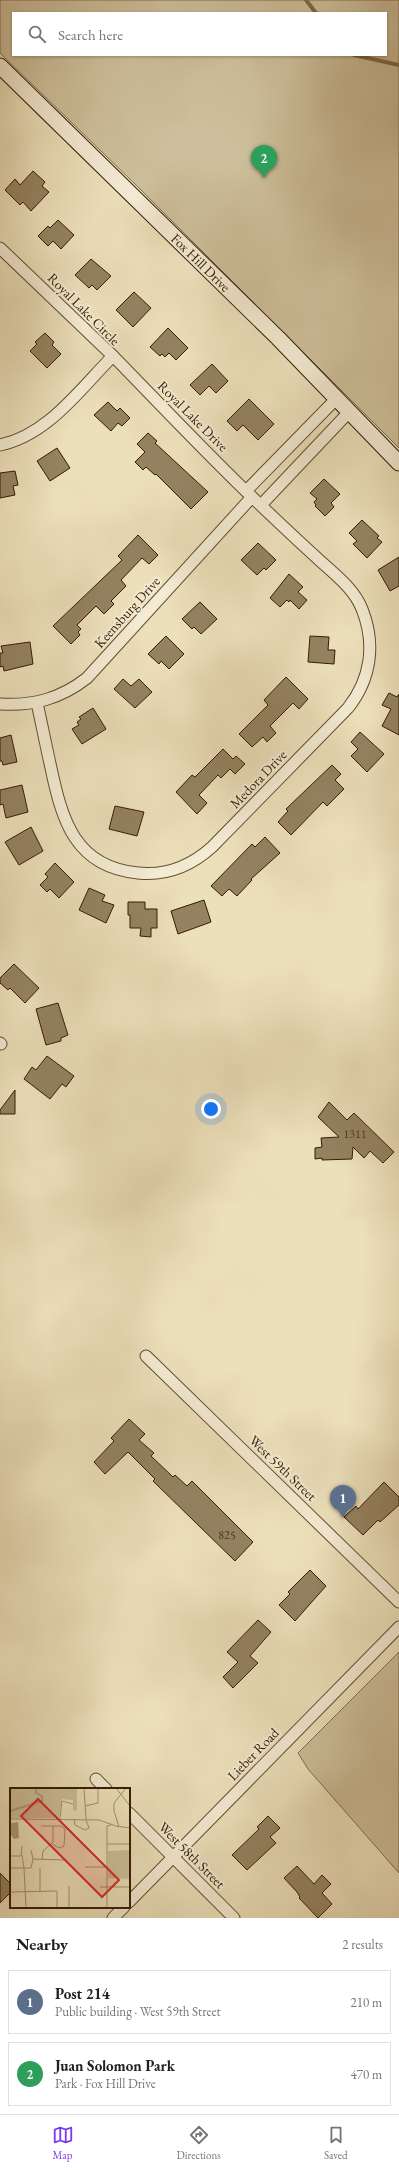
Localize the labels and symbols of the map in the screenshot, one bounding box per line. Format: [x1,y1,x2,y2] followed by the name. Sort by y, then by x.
[251,145,277,178] pin: 2
[167,229,235,296] street label: Fox Hill Drive
[44,269,124,349] street label: Royal Lake Circle
[154,377,233,456] street label: Royal Lake Drive
[90,572,164,652] street label: Keensburg Drive
[226,746,291,812] street label: Medora Drive
[201,1099,221,1119] your location
[343,1126,367,1142] house number: 1311
[245,1431,321,1505] street label: West 59th Street
[330,1485,356,1518] pin: 1
[218,1527,236,1543] house number: 825
[223,1723,283,1784] street label: Lieber Road
[10,1788,130,1908] inset map
[155,1818,230,1893] street label: West 58th Street

